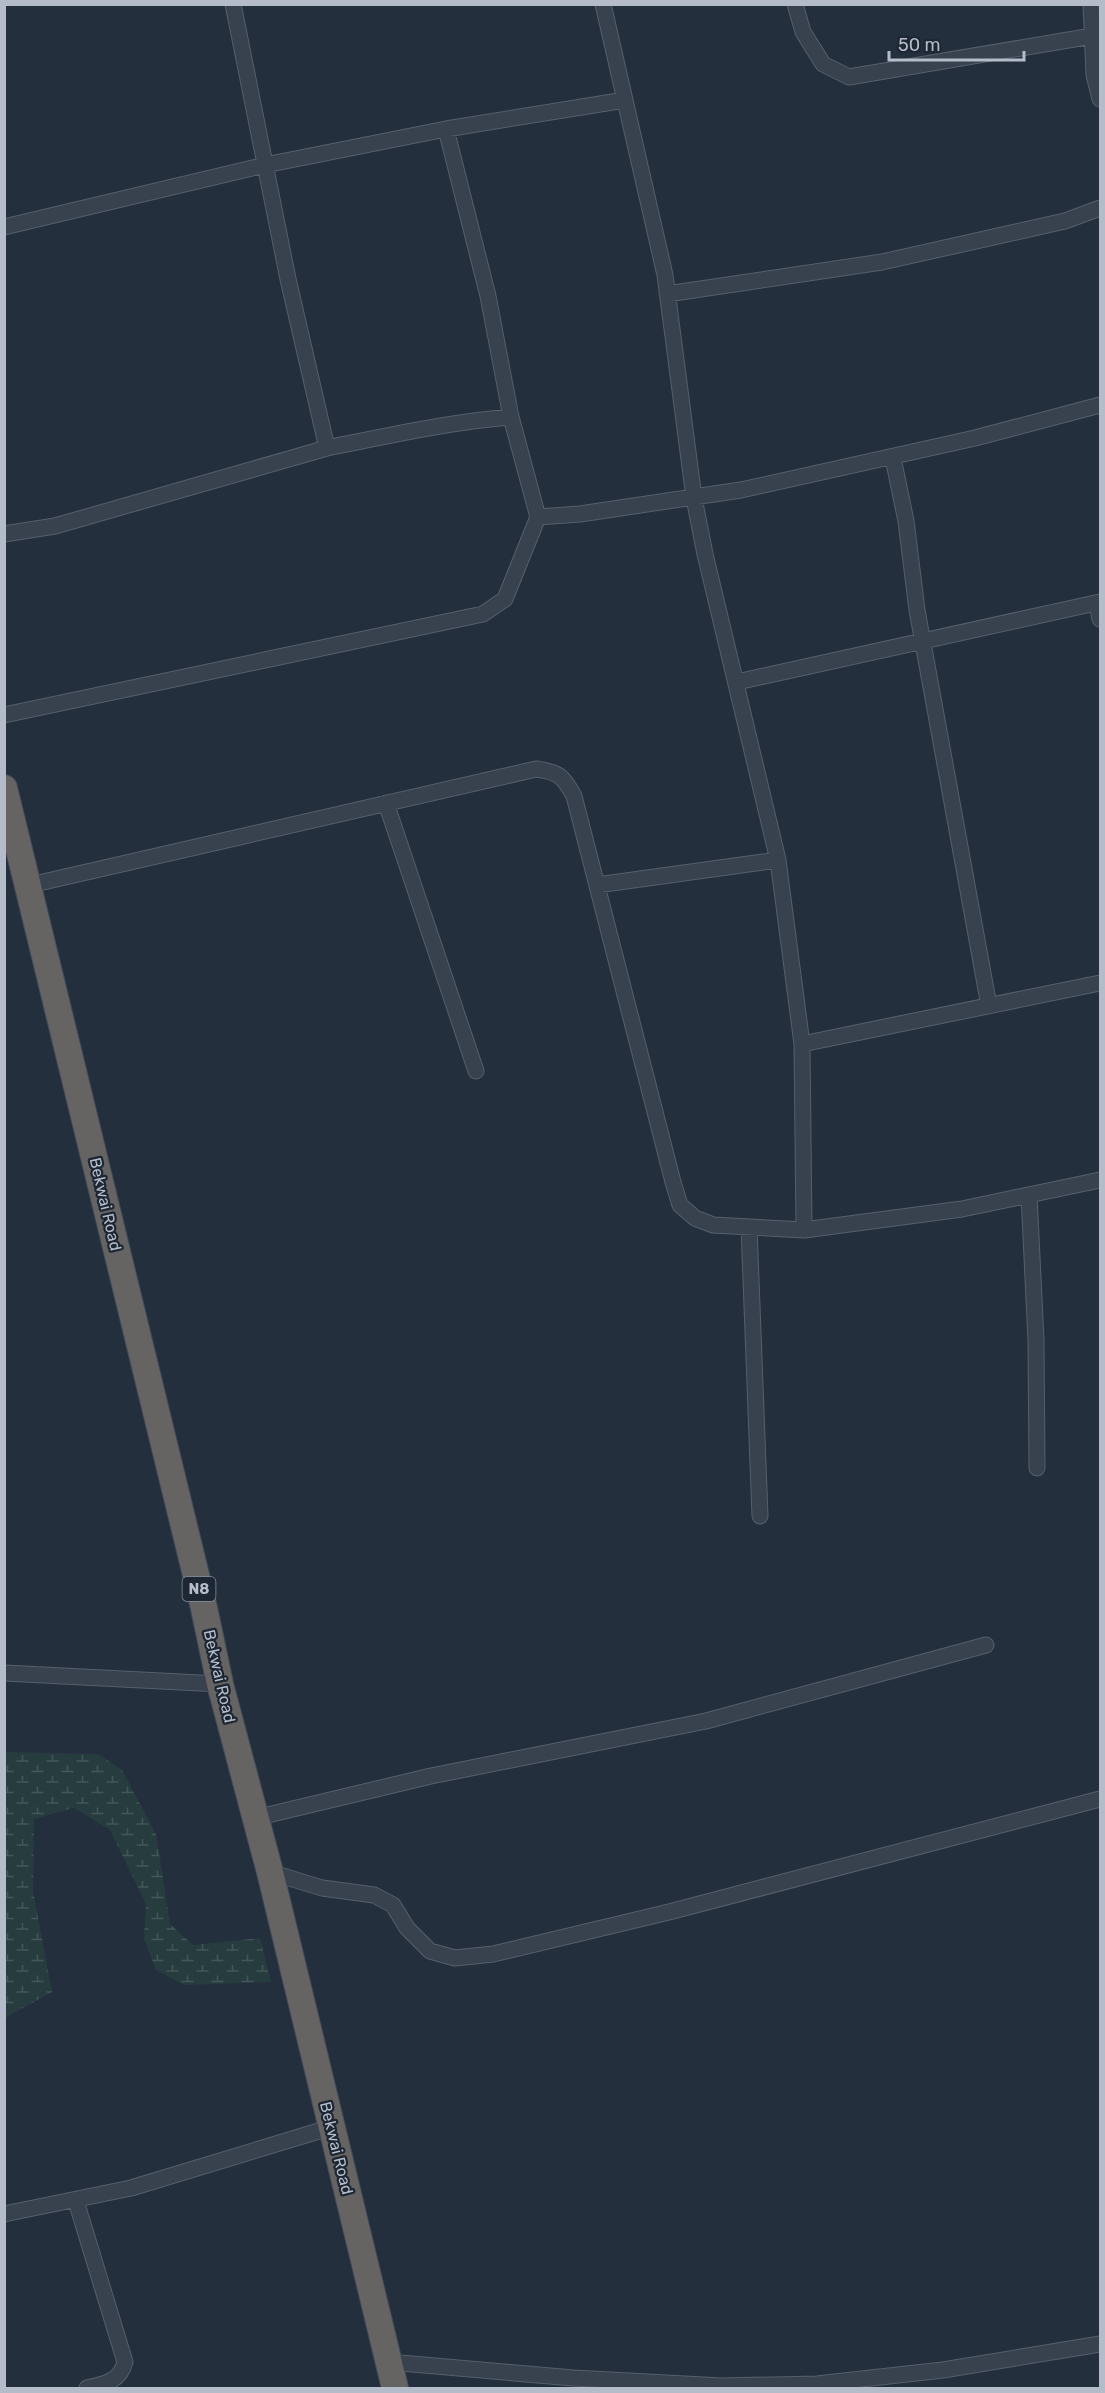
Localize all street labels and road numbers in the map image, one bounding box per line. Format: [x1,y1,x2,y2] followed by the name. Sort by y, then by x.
[86,1156,125,1253] street label: Bekwai Road
[182,1577,216,1601] road number: N8
[200,1628,239,1725] street label: Bekwai Road
[316,2100,357,2197] street label: Bekwai Road

